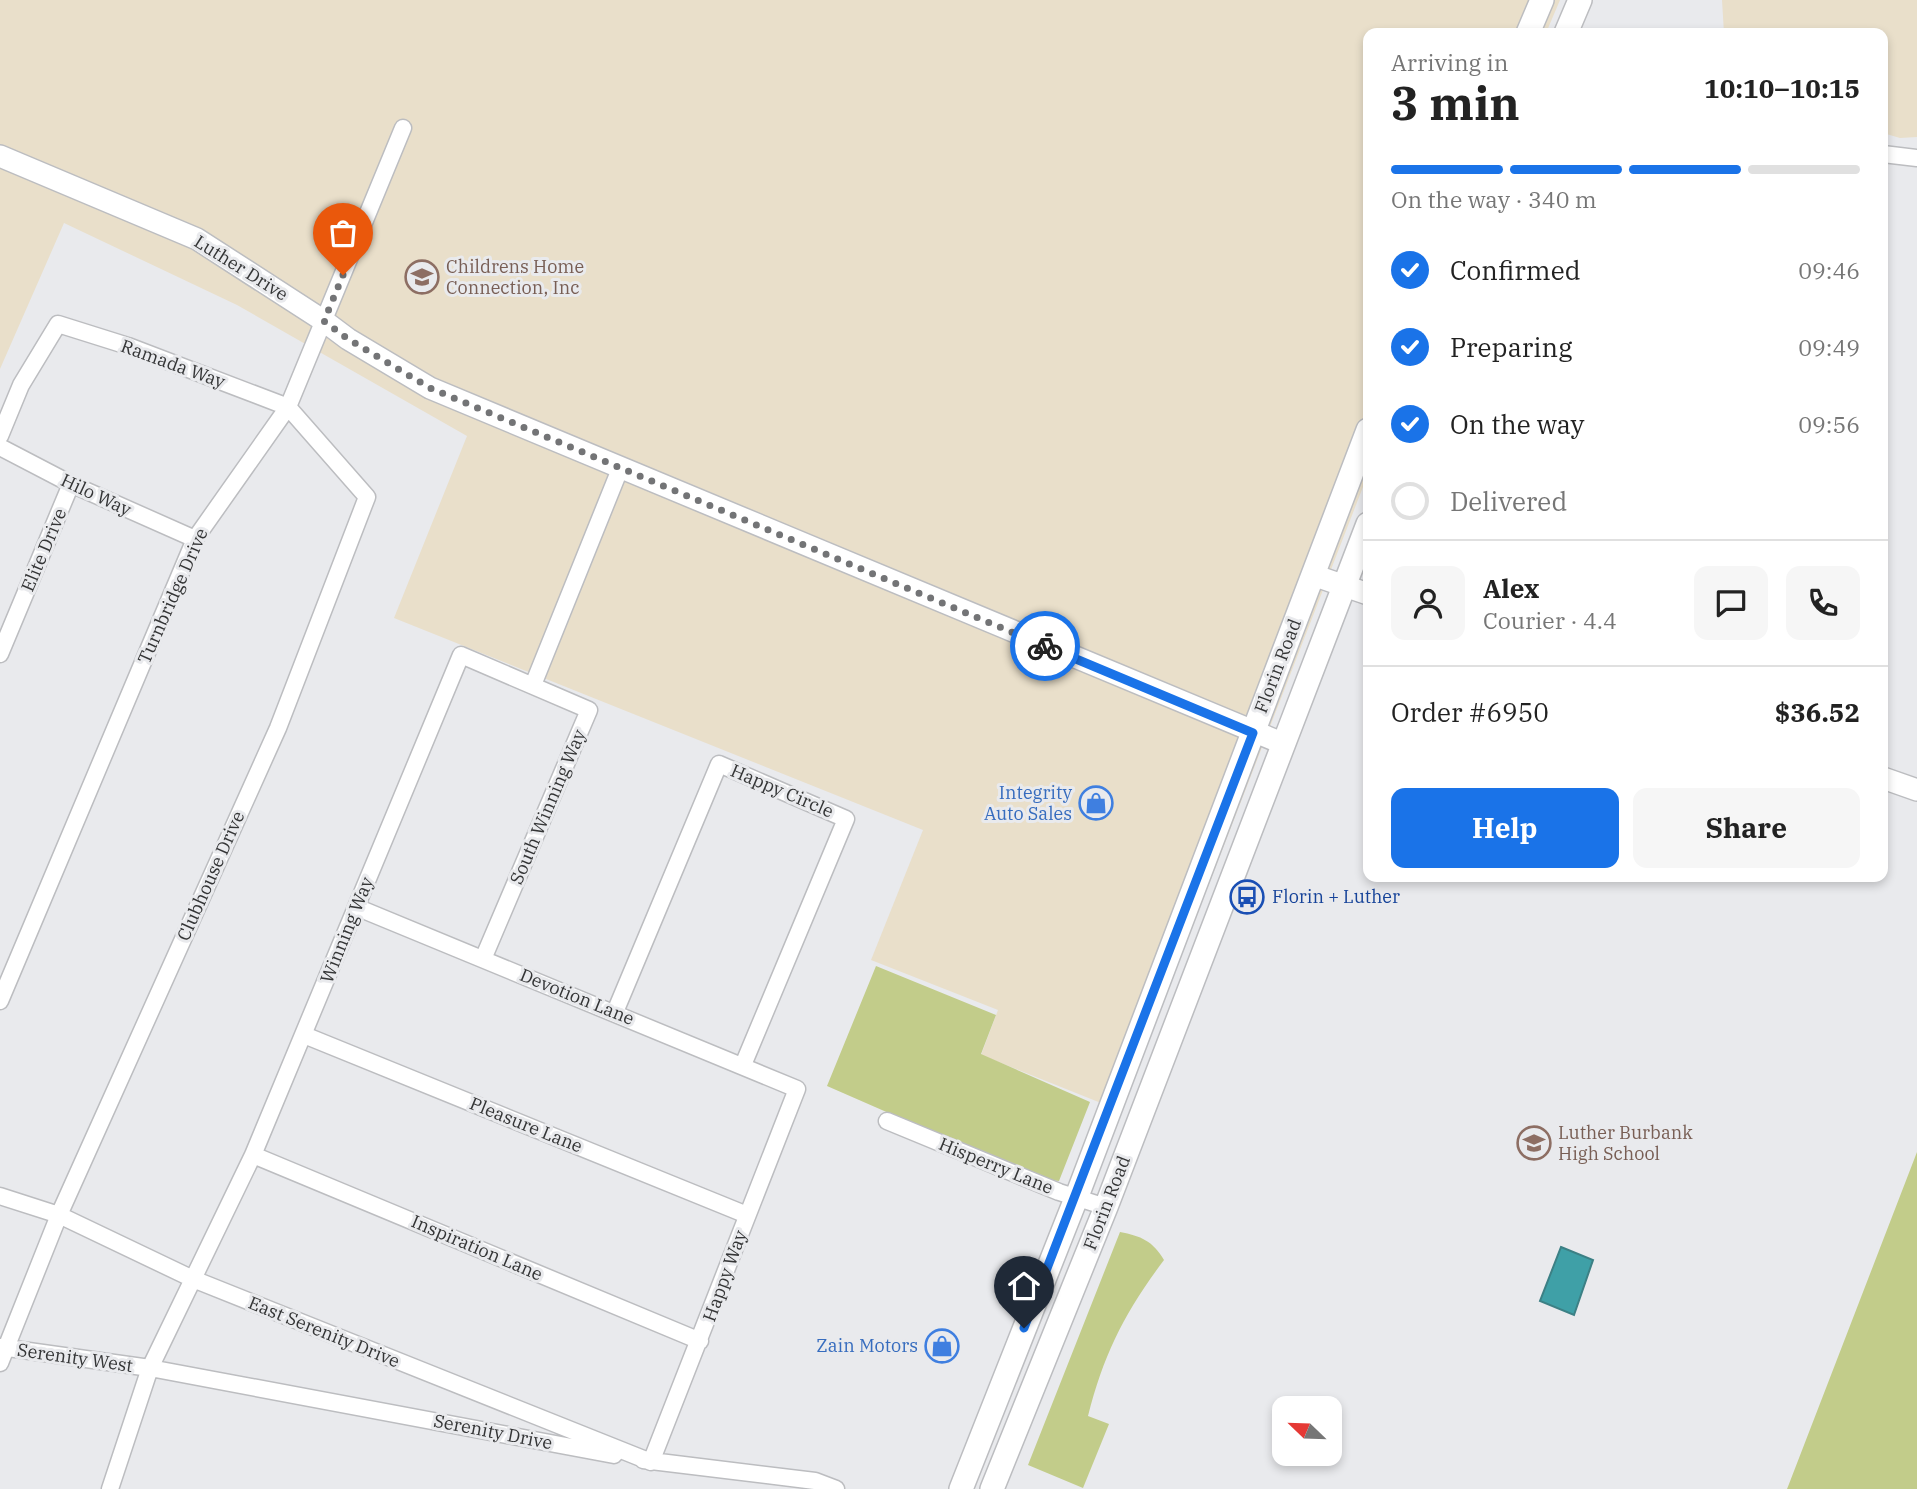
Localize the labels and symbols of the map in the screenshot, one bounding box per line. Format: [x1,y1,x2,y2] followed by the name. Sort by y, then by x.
[313,203,373,275] pin
[190,230,293,306] street label: Luther Drive
[446,255,584,299] place label: Childrens Home Connection, Inc
[403,258,441,296] school or university icon: Childrens Home Connection, Inc
[118,334,229,393] street label: Ramada Way
[57,468,135,521] street label: Hilo Way
[16,505,71,595] street label: Elite Drive
[132,524,213,667] street label: Turnbridge Drive
[1010,611,1080,681] courier
[1249,615,1306,716] street label: Florin Road
[504,725,591,888] street label: South Winning Way
[727,759,837,823] street label: Happy Circle
[984,781,1072,825] place label: Integrity Auto Sales
[1077,784,1115,822] shop icon: Integrity Auto Sales
[172,807,249,944] street label: Clubhouse Drive
[315,873,378,986] street label: Winning Way
[1228,878,1266,916] bus stop icon: Florin + Luther
[1272,885,1400,908] place label: Florin + Luther
[517,963,638,1030] street label: Devotion Lane
[466,1091,586,1158] street label: Pleasure Lane
[1558,1121,1693,1165] place label: Luther Burbank High School
[1515,1124,1553,1162] school or university icon: Luther Burbank High School
[936,1132,1057,1199] street label: Hisperry Lane
[1078,1152,1135,1253] street label: Florin Road
[408,1210,546,1286] street label: Inspiration Lane
[697,1227,752,1325] street label: Happy Way
[994,1256,1054,1328] pin
[245,1291,403,1372] street label: East Serenity Drive
[923,1327,961,1365] shop icon: Zain Motors
[816,1334,918,1357] place label: Zain Motors
[16,1338,134,1377] street label: Serenity West
[1272,1396,1342,1466] north arrow
[432,1409,554,1454] street label: Serenity Drive

